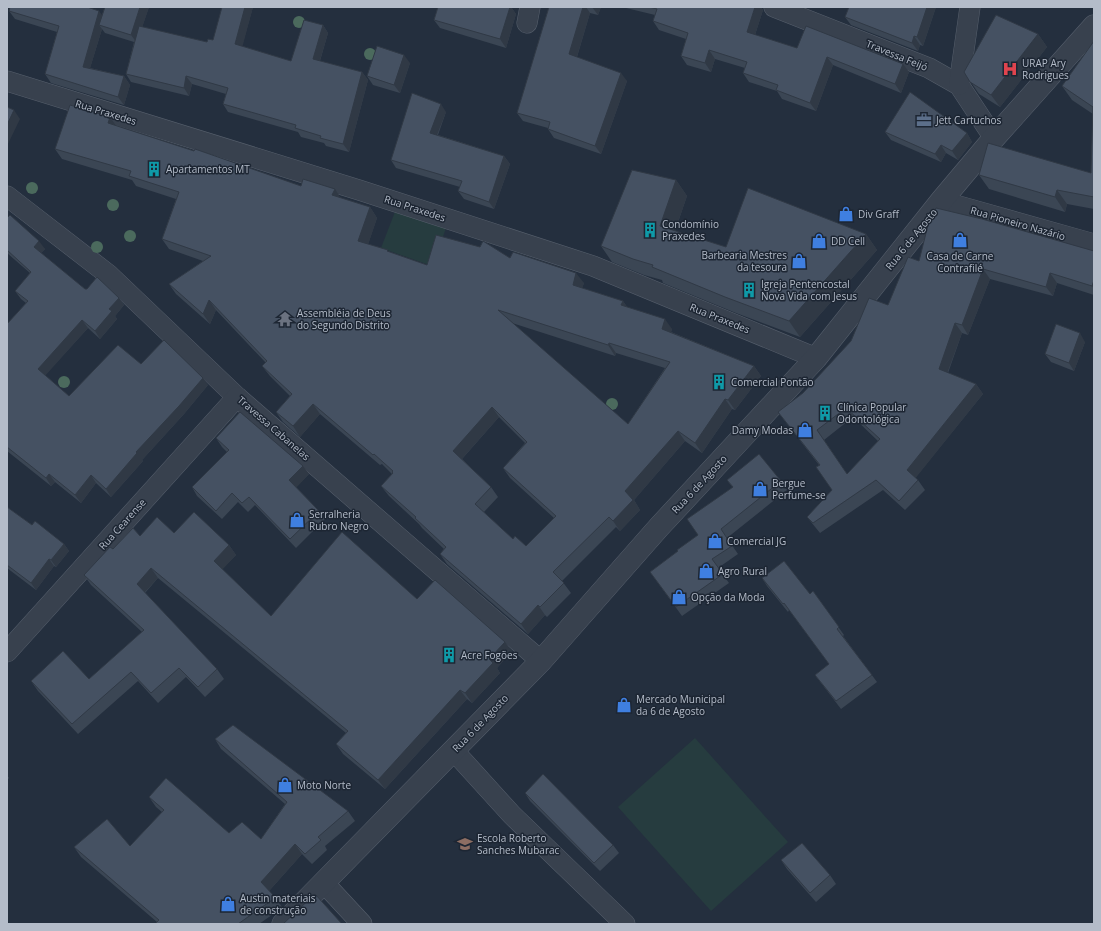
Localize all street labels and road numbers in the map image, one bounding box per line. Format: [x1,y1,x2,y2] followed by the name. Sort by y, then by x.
[864,36,930,74] street label: Travessa Feijó
[74,96,139,128] street label: Rua Praxedes
[383,192,448,225] street label: Rua Praxedes
[969,203,1067,243] street label: Rua Pioneiro Nazário
[882,205,940,273] street label: Rua 6 de Agosto
[688,300,752,336] street label: Rua Praxedes
[235,393,313,463] street label: Travessa Cabanelas
[668,452,730,516] street label: Rua 6 de Agosto
[95,495,149,553] street label: Rua Cearense
[449,691,511,755] street label: Rua 6 de Agosto

